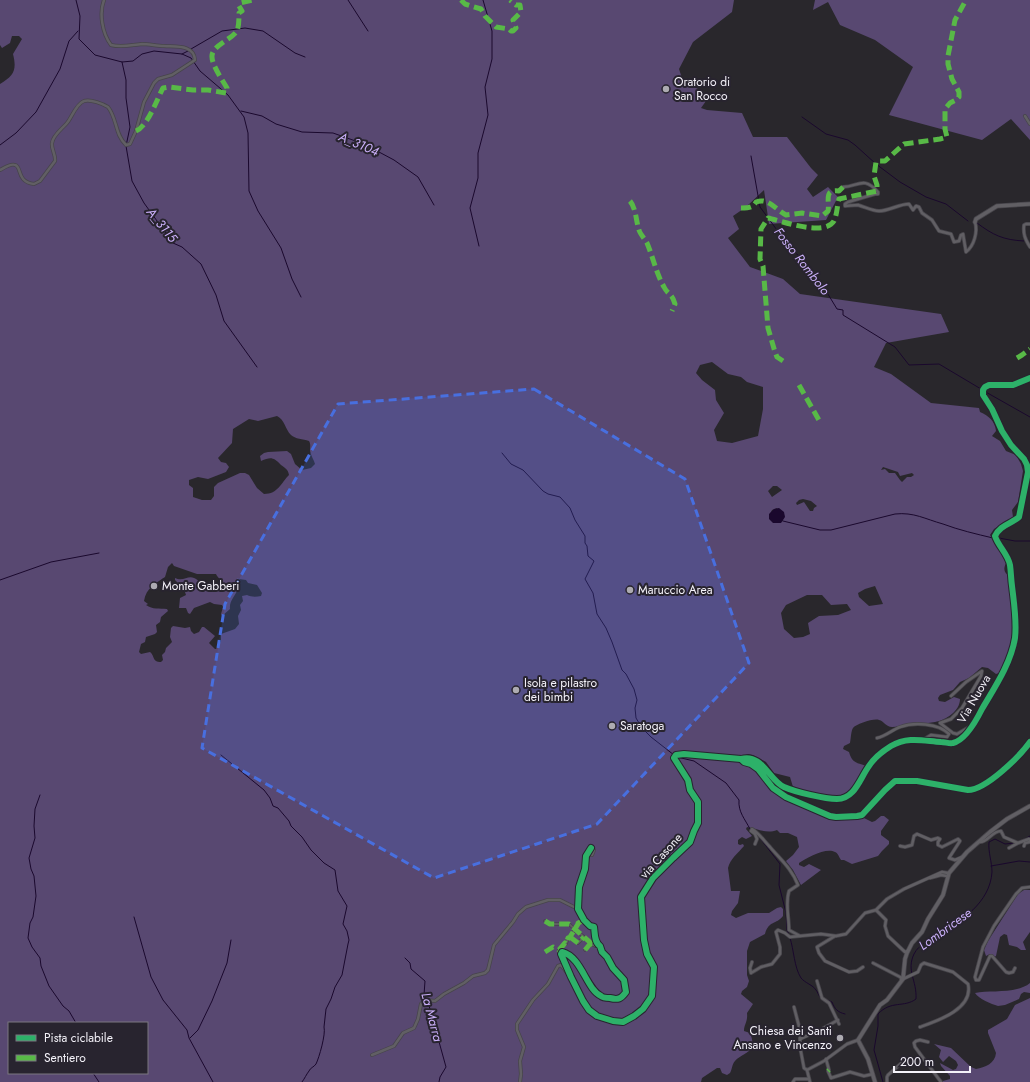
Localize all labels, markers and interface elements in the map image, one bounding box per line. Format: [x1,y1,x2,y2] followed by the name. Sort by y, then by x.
[674,73,730,105] place label: Oratorio di San Rocco
[661,84,671,94] marker: Oratorio di San Rocco
[335,127,383,161] water label: A_3104
[141,203,183,247] water label: A_3115
[769,223,835,299] water label: Fosso Rombolo
[162,577,239,595] place label: Monte Gabberi
[149,581,159,591] marker: Monte Gabberi
[638,581,713,599] place label: Maruccio Area
[625,585,635,595] marker: Maruccio Area
[953,671,995,727] street label: Via Nuova
[524,674,597,706] place label: Isola e pilastro dei bimbi
[511,685,521,695] marker: Isola e pilastro dei bimbi
[620,717,665,735] place label: Saratoga
[607,721,617,731] marker: Saratoga
[636,829,686,883] street label: via Casone
[915,903,976,955] water label: Lombricese
[416,990,448,1044] water label: La Marra
[8,1022,148,1074] legend
[733,1022,832,1054] place label: Chiesa dei Santi Ansano e Vincenzo
[44,1029,113,1047] text: Pista ciclabile
[835,1033,845,1043] marker: Chiesa dei Santi Ansano e Vincenzo
[894,1048,970,1074] scale bar
[44,1049,86,1067] text: Sentiero
[900,1053,934,1071] text: 200 m

